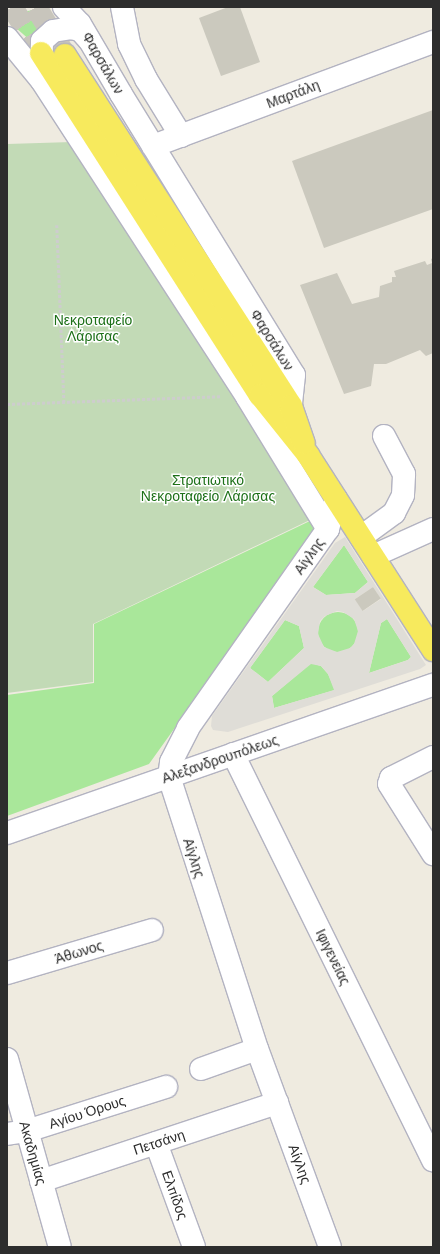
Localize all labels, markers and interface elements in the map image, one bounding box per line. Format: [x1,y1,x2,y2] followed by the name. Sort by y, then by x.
[79,29,127,97] street label: Φαρσάλων
[264,76,322,112] street label: Μαρτάλη
[247,306,297,374] street label: Φαρσάλων
[54,312,132,344] park label: Νεκροταφείο Λάρισας
[141,472,275,504] park label: Στρατιωτικό Νεκροταφείο Λάρισας
[290,534,328,578] street label: Αίγλης
[159,731,281,787] street label: Αλεξανδρουπόλεως
[180,836,208,880] street label: Αίγλης
[312,926,354,988] street label: Ιφιγενείας
[53,937,105,967] street label: Άθωνος
[47,1092,127,1132] street label: Αγίου Όρους
[16,1119,50,1187] street label: Ακαδημίας
[131,1126,187,1158] street label: Πετσάνη
[285,1142,315,1186] street label: Αίγλης
[158,1168,192,1222] street label: Ελπίδος

